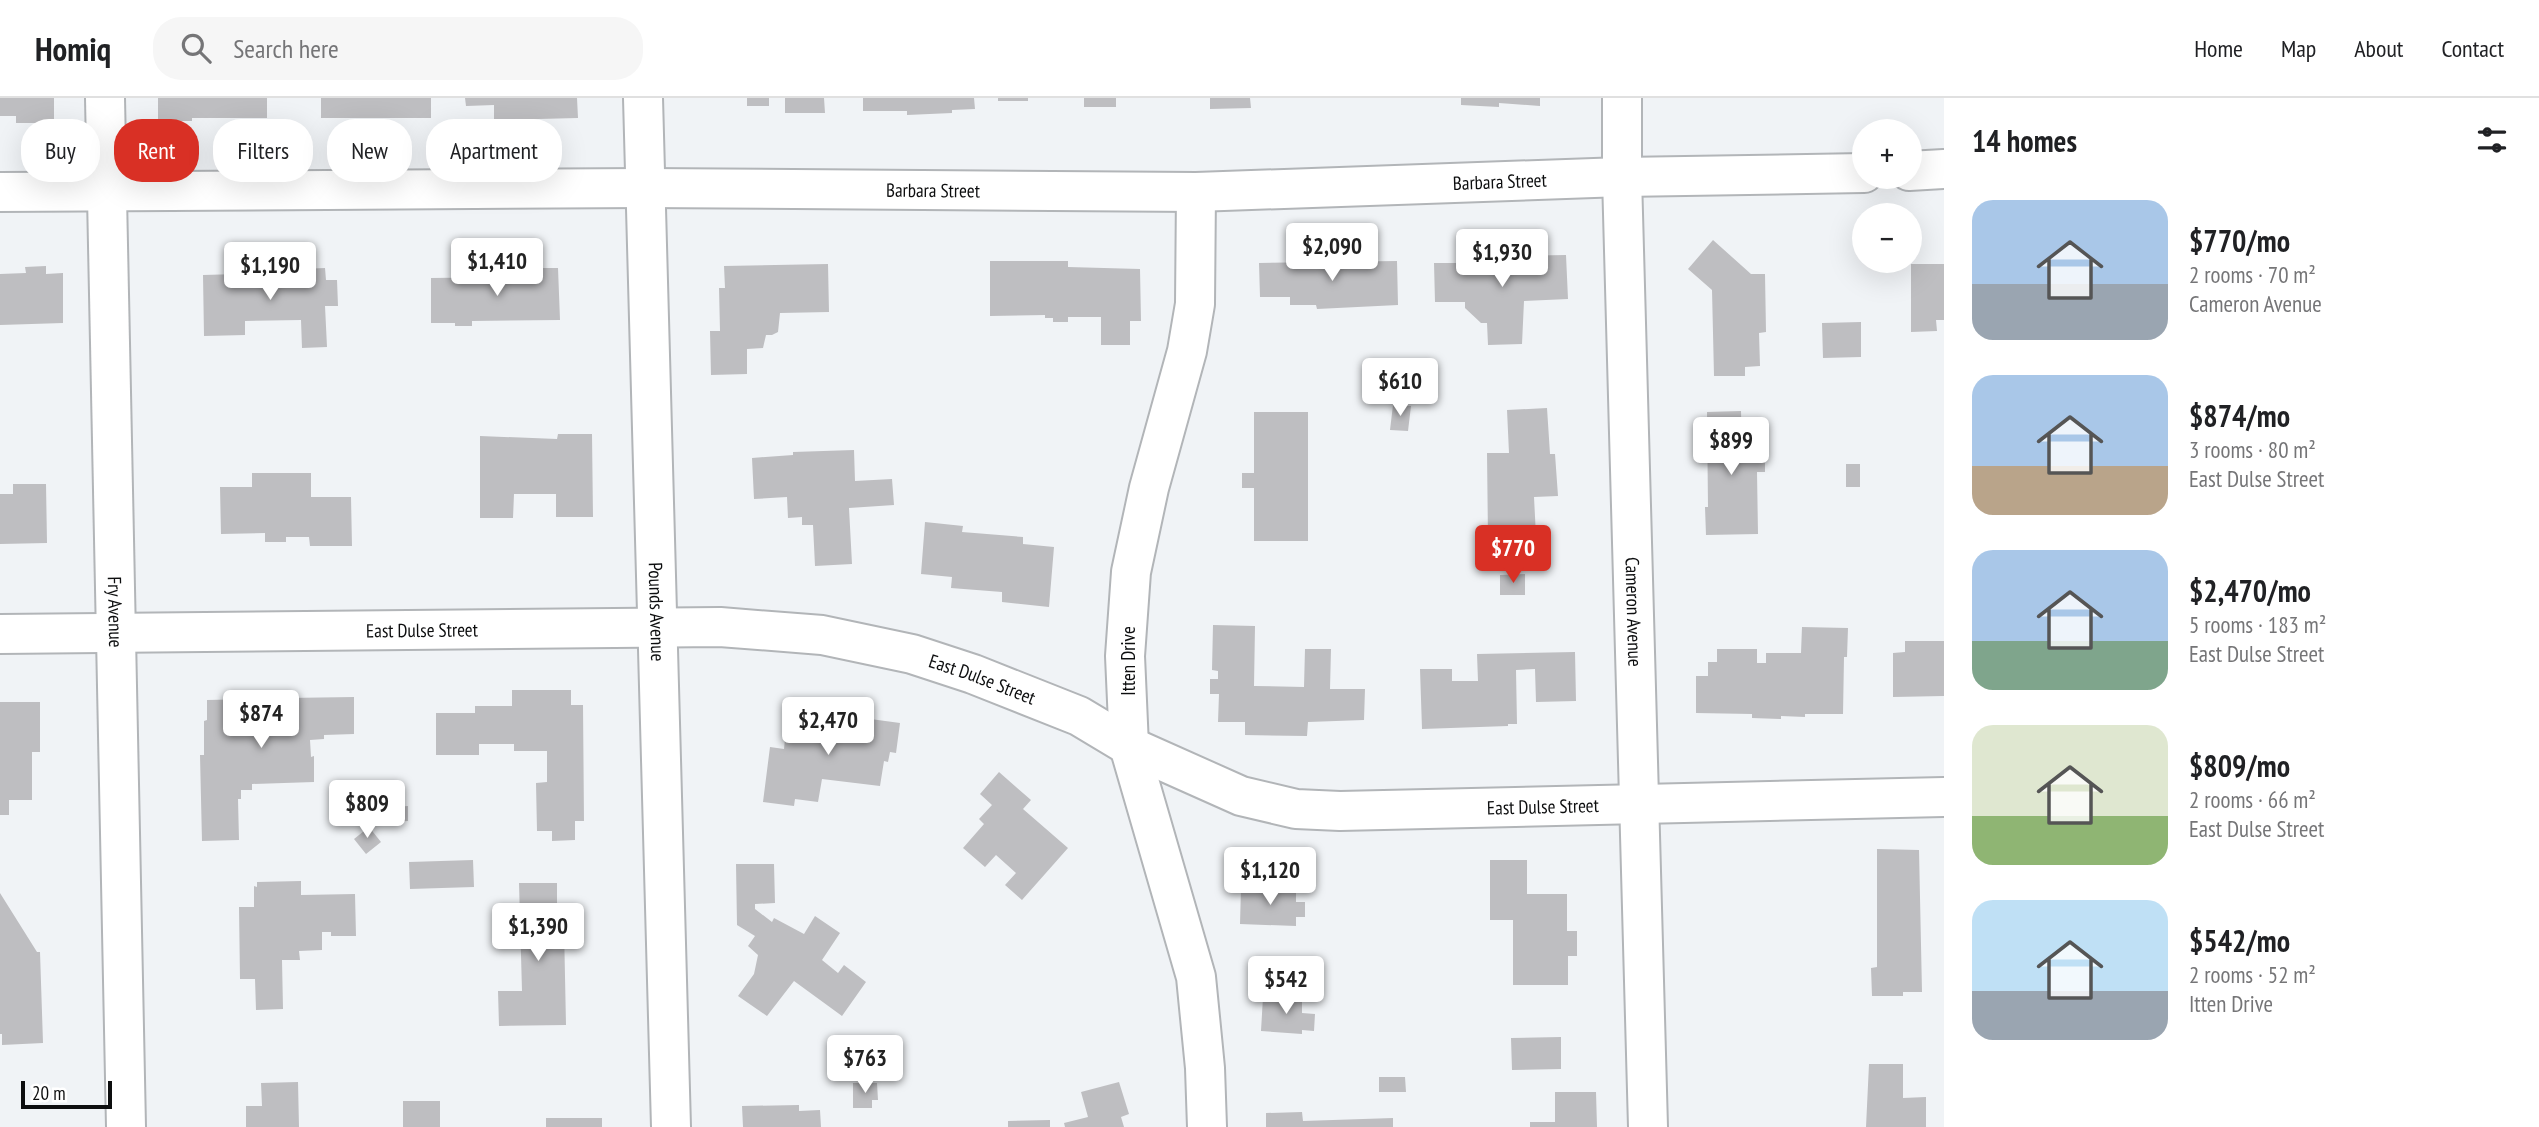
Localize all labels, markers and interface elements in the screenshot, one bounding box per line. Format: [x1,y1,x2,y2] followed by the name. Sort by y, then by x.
[153,17,643,80] search box
[35,27,111,70] text: Homiq
[177,29,215,67] icon: search
[233,32,339,65] text: Search here
[2194,33,2243,64] text: Home
[2281,33,2316,64] text: Map
[2354,33,2403,64] text: About
[2441,33,2504,64] text: Contact
[21,119,100,182] chip: Buy
[114,119,199,182] chip: Rent
[213,119,313,182] chip: Filters
[327,119,412,182] chip: New
[426,119,562,182] chip: Apartment
[1852,119,1922,273] map controls
[1852,119,1922,189] button: +
[1972,121,2077,160] text: 14 homes
[2473,121,2511,159] icon: filters
[1452,168,1548,195] street label: Barbara Street
[886,178,981,202] street label: Barbara Street
[1852,203,1922,273] button: −
[2189,221,2290,260] text: $770/mo
[1275,223,1389,283] pin: $2,090
[2028,228,2112,312] icon: home
[1445,230,1559,289] pin: $1,930
[1302,231,1362,260] text: $2,090
[1472,237,1532,266] text: $1,930
[440,238,554,298] pin: $1,410
[213,242,327,302] pin: $1,190
[467,246,527,275] text: $1,410
[240,250,300,279] text: $1,190
[2189,260,2316,289] text: 2 rooms · 70 m²
[2189,289,2322,318] text: Cameron Avenue
[1359,358,1441,418] pin: $610
[1378,366,1422,395] text: $610
[2189,396,2290,435] text: $874/mo
[2028,403,2112,487] icon: home
[1690,418,1772,477] pin: $899
[1709,425,1753,454] text: $899
[2189,435,2316,464] text: 3 rooms · 80 m²
[2189,464,2324,493] text: East Dulse Street
[1472,526,1554,585] pin: $770
[1491,533,1535,562] text: $770
[1620,557,1647,667] street label: Cameron Avenue
[644,562,670,662] street label: Pounds Avenue
[2189,571,2311,610] text: $2,470/mo
[103,576,128,648] street label: Fry Avenue
[2028,578,2112,662] icon: home
[2189,610,2326,639] text: 5 rooms · 183 m²
[366,617,479,642] street label: East Dulse Street
[1116,626,1140,696] street label: Itten Drive
[2189,639,2324,668] text: East Dulse Street
[926,648,1040,710] street label: East Dulse Street
[220,690,302,750] pin: $874
[239,698,283,727] text: $874
[771,698,885,757] pin: $2,470
[798,705,858,734] text: $2,470
[2189,746,2290,785] text: $809/mo
[2028,753,2112,837] icon: home
[326,780,408,840] pin: $809
[2189,785,2316,814] text: 2 rooms · 66 m²
[345,788,389,817] text: $809
[1487,793,1600,820] street label: East Dulse Street
[2189,814,2324,843] text: East Dulse Street
[1213,848,1327,907] pin: $1,120
[1240,855,1300,884] text: $1,120
[481,904,595,963] pin: $1,390
[508,911,568,940] text: $1,390
[2189,921,2290,960] text: $542/mo
[2028,928,2112,1012] icon: home
[1245,956,1327,1016] pin: $542
[2189,960,2316,989] text: 2 rooms · 52 m²
[1264,964,1308,993] text: $542
[2189,989,2273,1018] text: Itten Drive
[824,1035,906,1095] pin: $763
[843,1043,887,1072] text: $763
[21,1078,112,1110] scale bar
[32,1081,66,1105] text: 20 m

